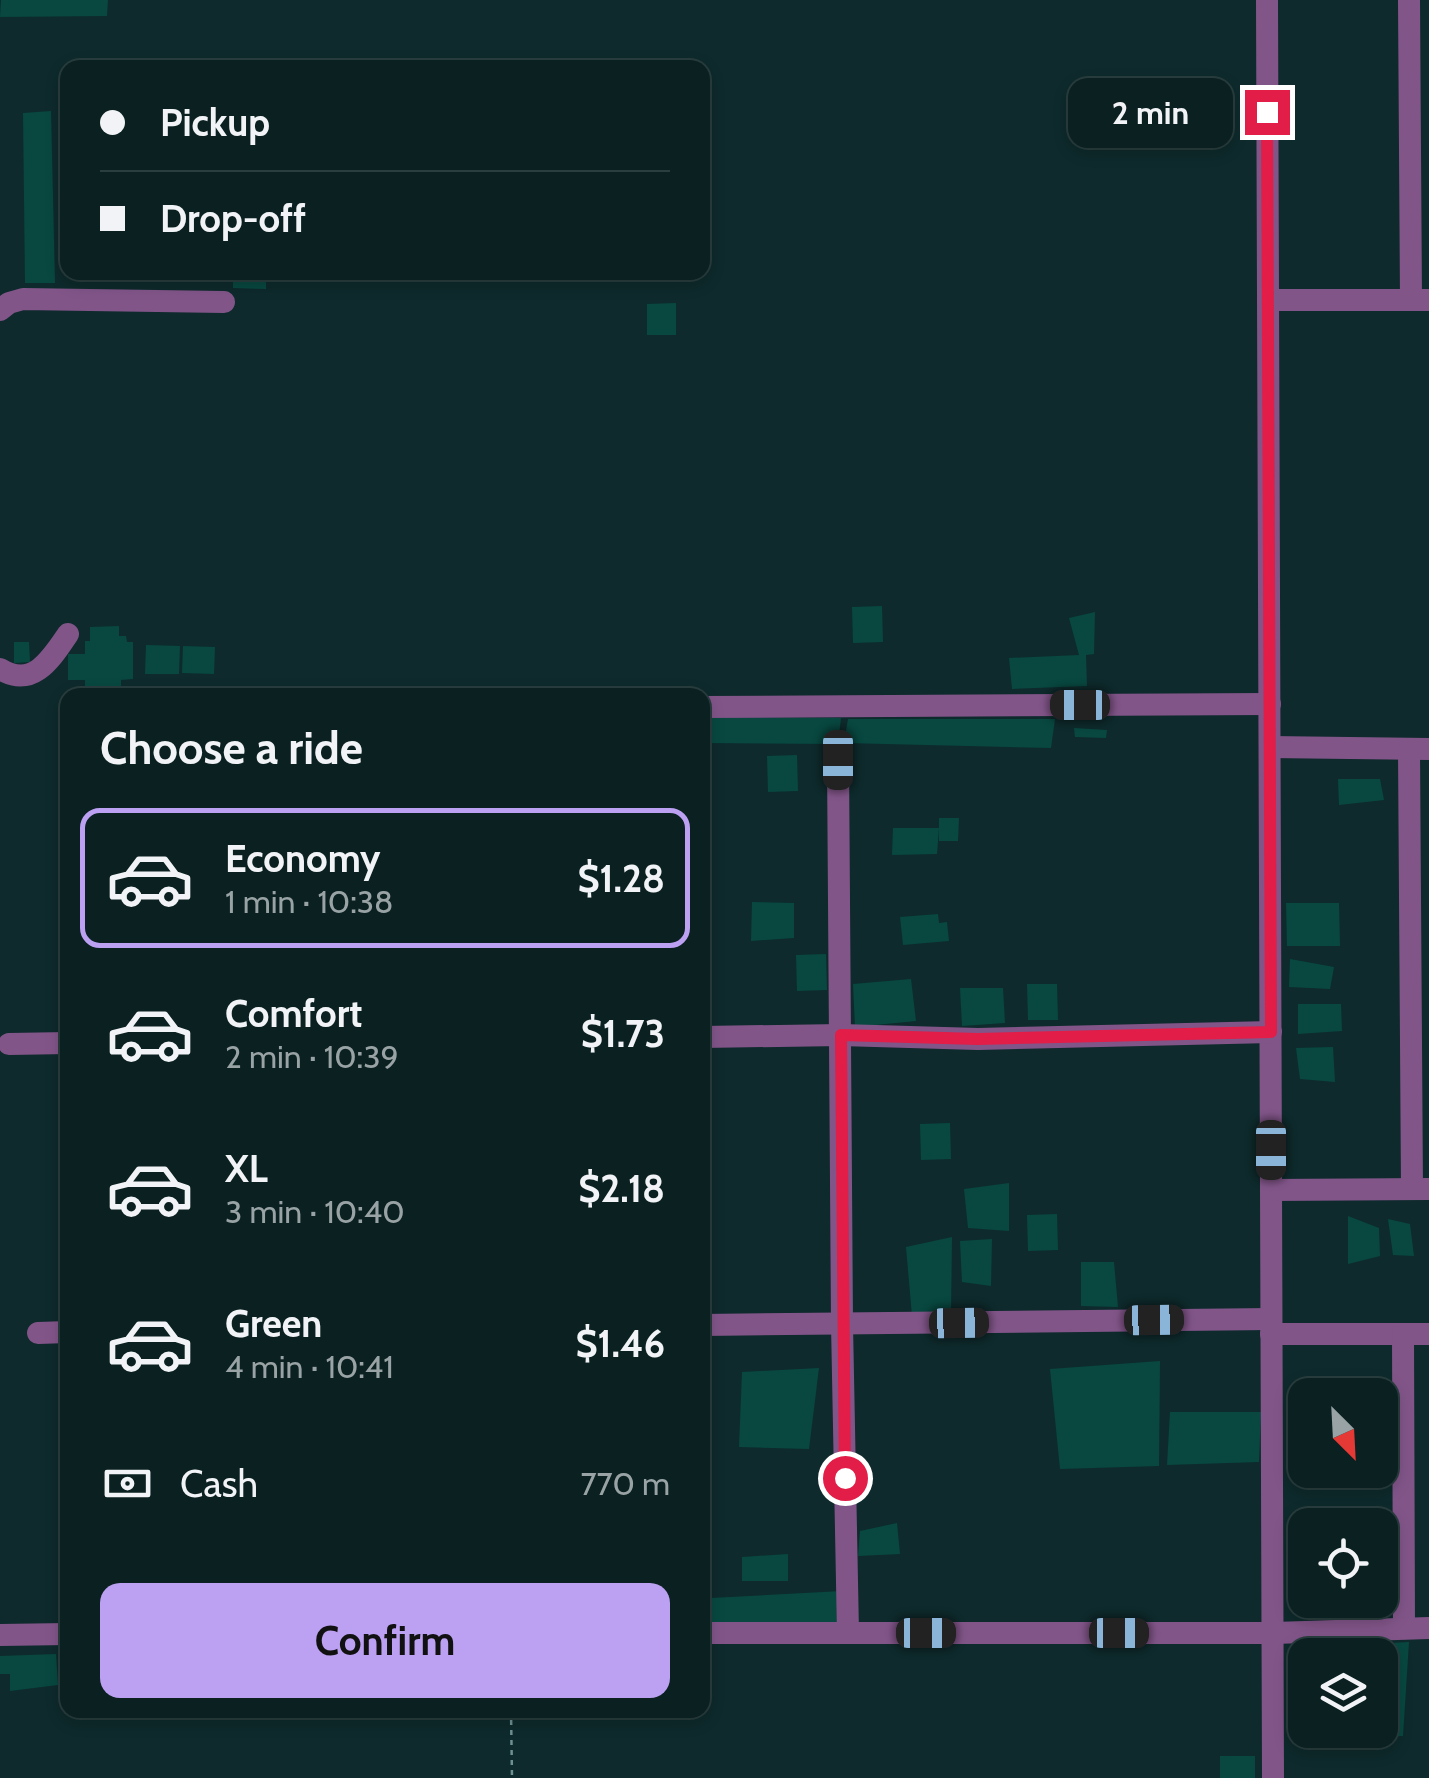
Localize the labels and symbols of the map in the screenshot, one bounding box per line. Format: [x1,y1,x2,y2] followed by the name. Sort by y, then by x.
[1067,77,1232,147] callout: 2 min
[1245,90,1290,135] route end
[1050,690,1110,720] car
[823,730,853,790] car
[1256,1120,1286,1180] car
[1124,1304,1184,1336] car
[929,1307,989,1339] car
[1288,1378,1398,1488] north arrow
[823,1456,868,1501] route start
[896,1618,956,1648] car
[1089,1618,1149,1648] car

